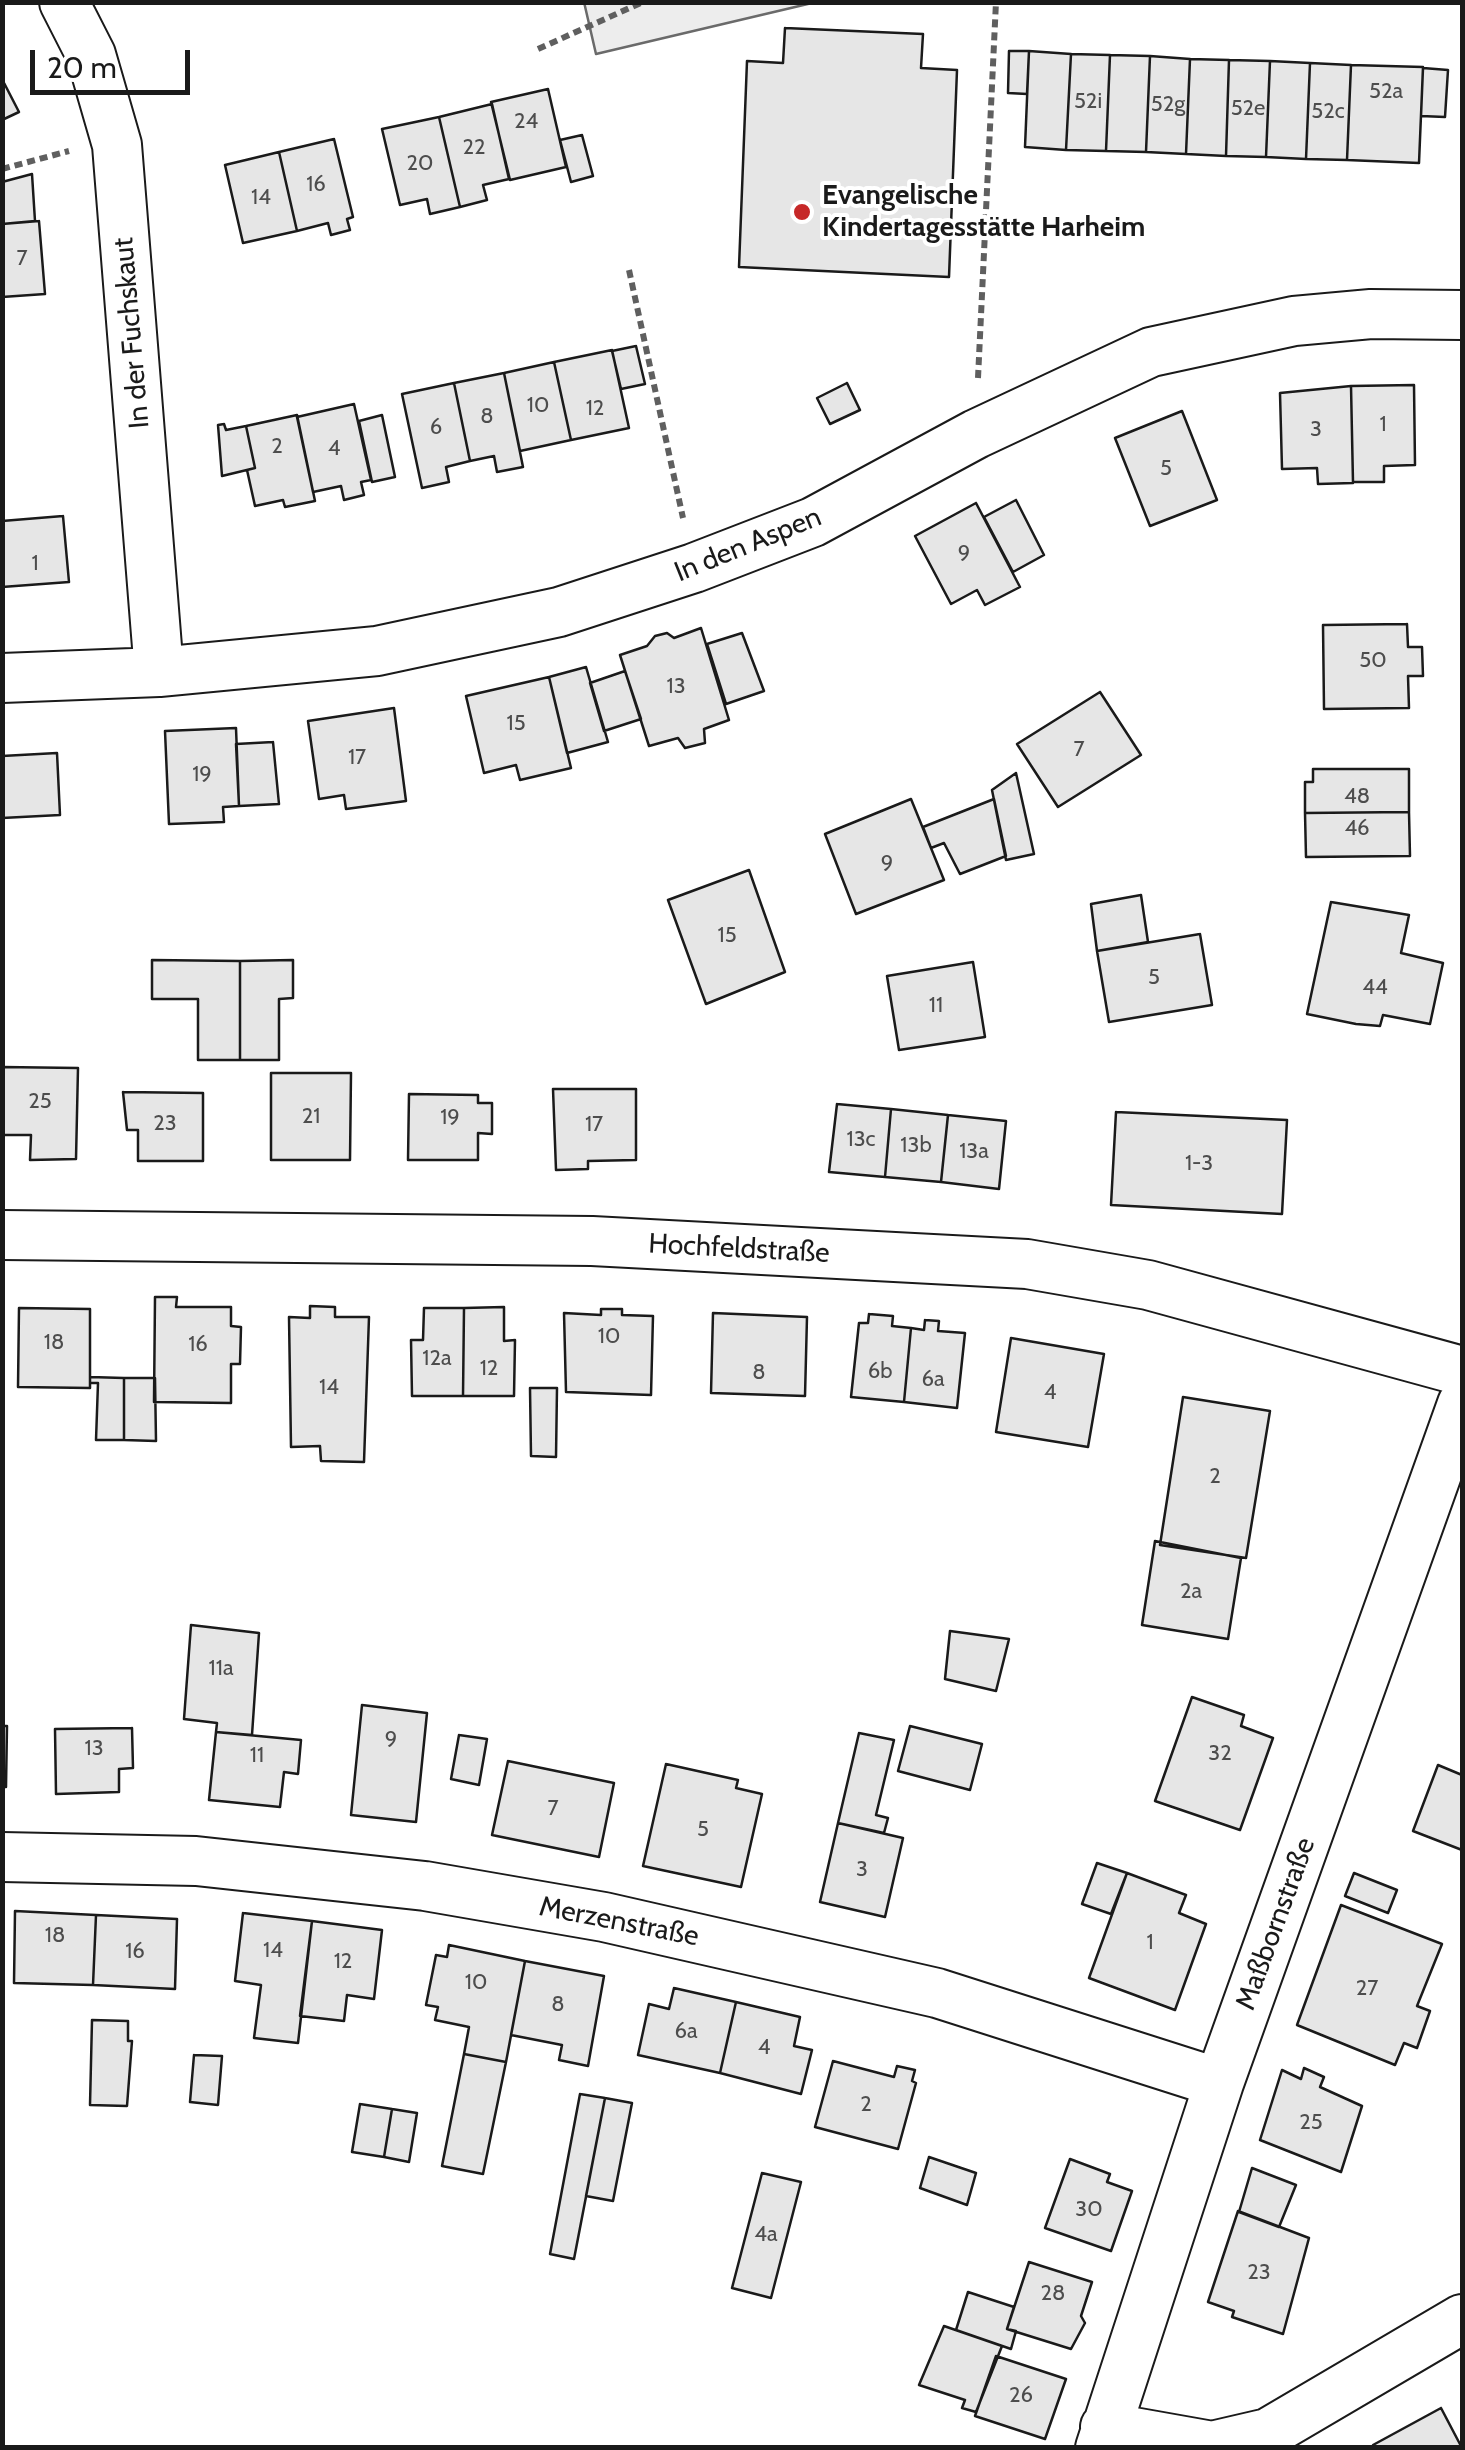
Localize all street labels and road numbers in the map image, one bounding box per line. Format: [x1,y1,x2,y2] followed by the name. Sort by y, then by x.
[107,236,157,430] street label: In der Fuchskaut
[670,500,826,590] street label: In den Aspen
[648,1227,830,1271] street label: Hochfeldstraße
[1229,1833,1323,2015] street label: Maßbornstraße
[536,1890,702,1954] street label: Merzenstraße

